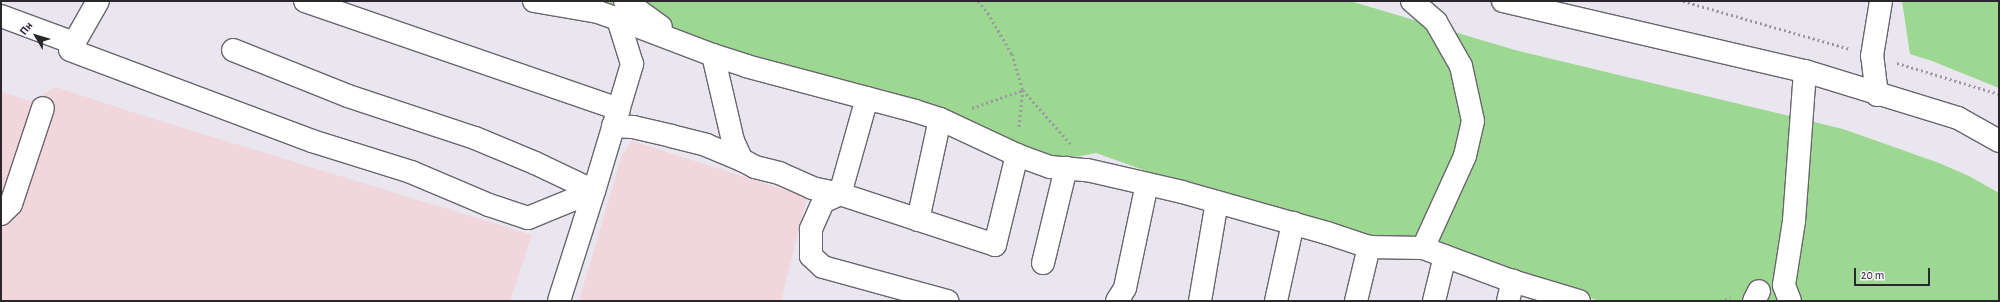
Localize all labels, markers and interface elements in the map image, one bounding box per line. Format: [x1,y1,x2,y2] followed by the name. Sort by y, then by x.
[16,16,56,56] north arrow
[18,20,35,37] text: Пн
[1856,260,1932,286] scale bar
[1861,269,1884,281] text: 20 m

